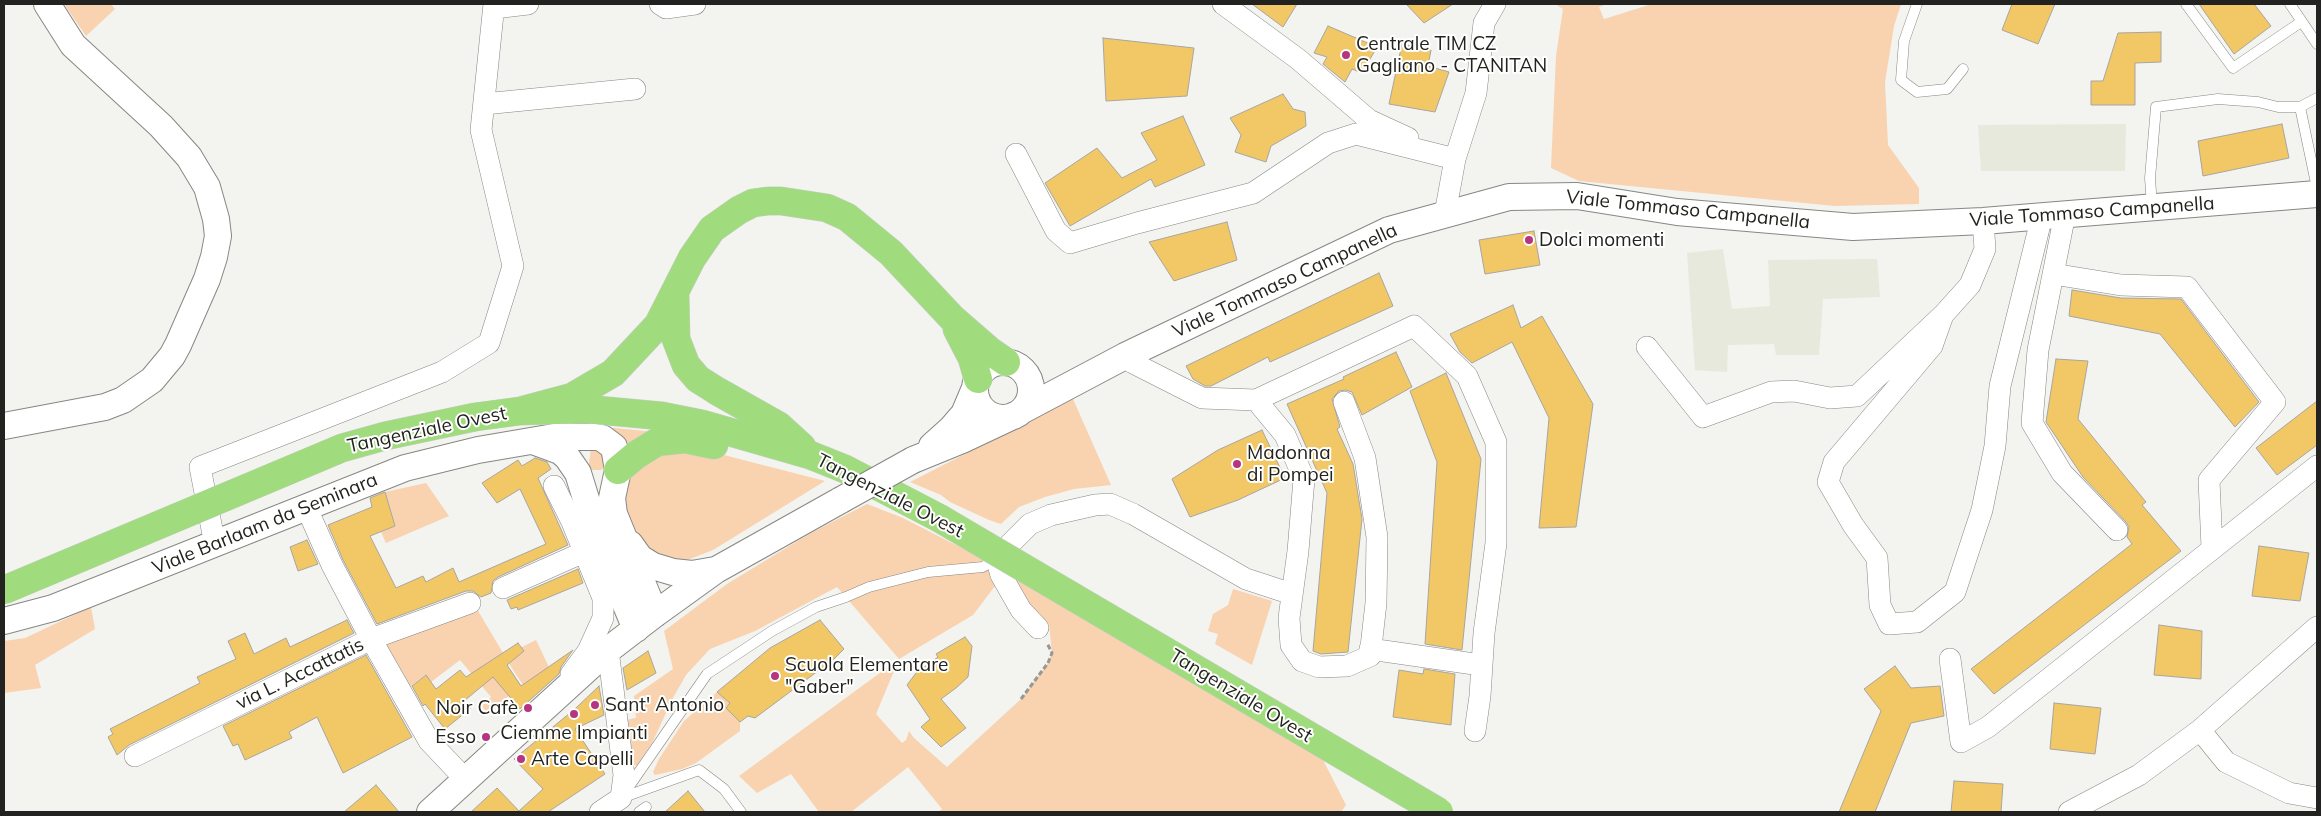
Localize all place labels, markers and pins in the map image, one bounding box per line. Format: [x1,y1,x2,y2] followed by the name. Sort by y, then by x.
[1356,33,1547,77] place label: Centrale TIM CZ Gagliano - CTANITAN
[1340,49,1352,61] marker: Centrale TIM CZ Gagliano - CTANITAN
[1539,229,1664,251] place label: Dolci momenti
[1523,234,1535,246] marker: Dolci momenti
[1247,442,1334,486] place label: Madonna di Pompei
[1231,458,1243,470] marker: Madonna di Pompei
[785,654,948,698] place label: Scuola Elementare "Gaber"
[769,670,781,682] marker: Scuola Elementare "Gaber"
[605,694,724,716] place label: Sant' Antonio
[436,697,518,719] place label: Noir Cafè
[589,699,601,711] marker: Sant' Antonio
[522,702,534,714] marker: Noir Cafè
[568,708,580,720] marker: Ciemme Impianti
[500,722,648,744] place label: Ciemme Impianti
[435,726,476,748] place label: Esso
[480,731,492,743] marker: Esso
[531,748,634,770] place label: Arte Capelli
[515,753,527,765] marker: Arte Capelli

